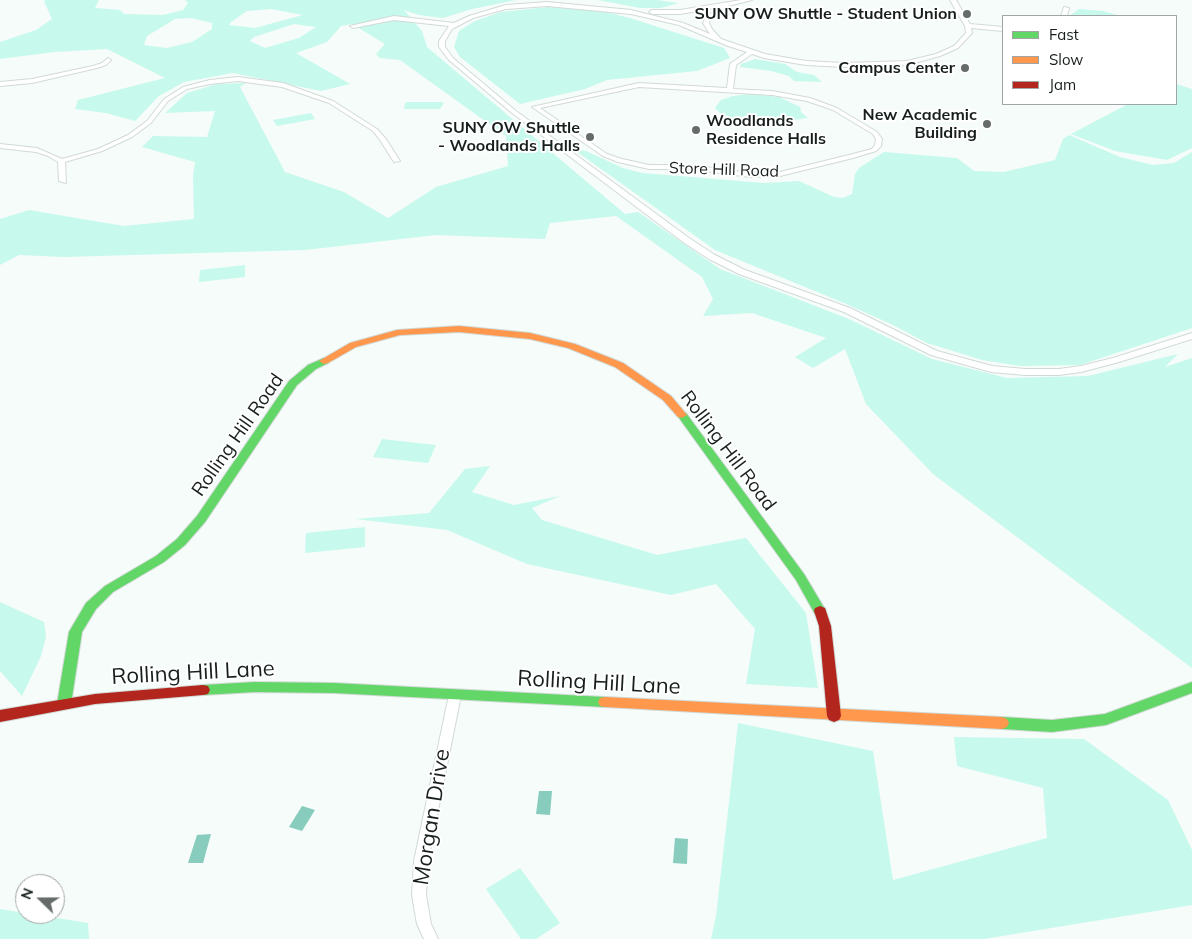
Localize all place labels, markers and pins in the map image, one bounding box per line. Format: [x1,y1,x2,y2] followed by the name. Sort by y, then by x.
[694,4,957,24] place label: SUNY OW Shuttle - Student Union
[961,8,973,20] marker: SUNY OW Shuttle - Student Union
[838,58,955,78] place label: Campus Center
[959,62,971,74] marker: Campus Center
[863,105,977,143] place label: New Academic Building
[706,111,826,149] place label: Woodlands Residence Halls
[438,118,580,156] place label: SUNY OW Shuttle - Woodlands Halls
[981,118,993,130] marker: New Academic Building
[690,124,702,136] marker: Woodlands Residence Halls
[584,131,596,143] marker: SUNY OW Shuttle - Woodlands Halls

